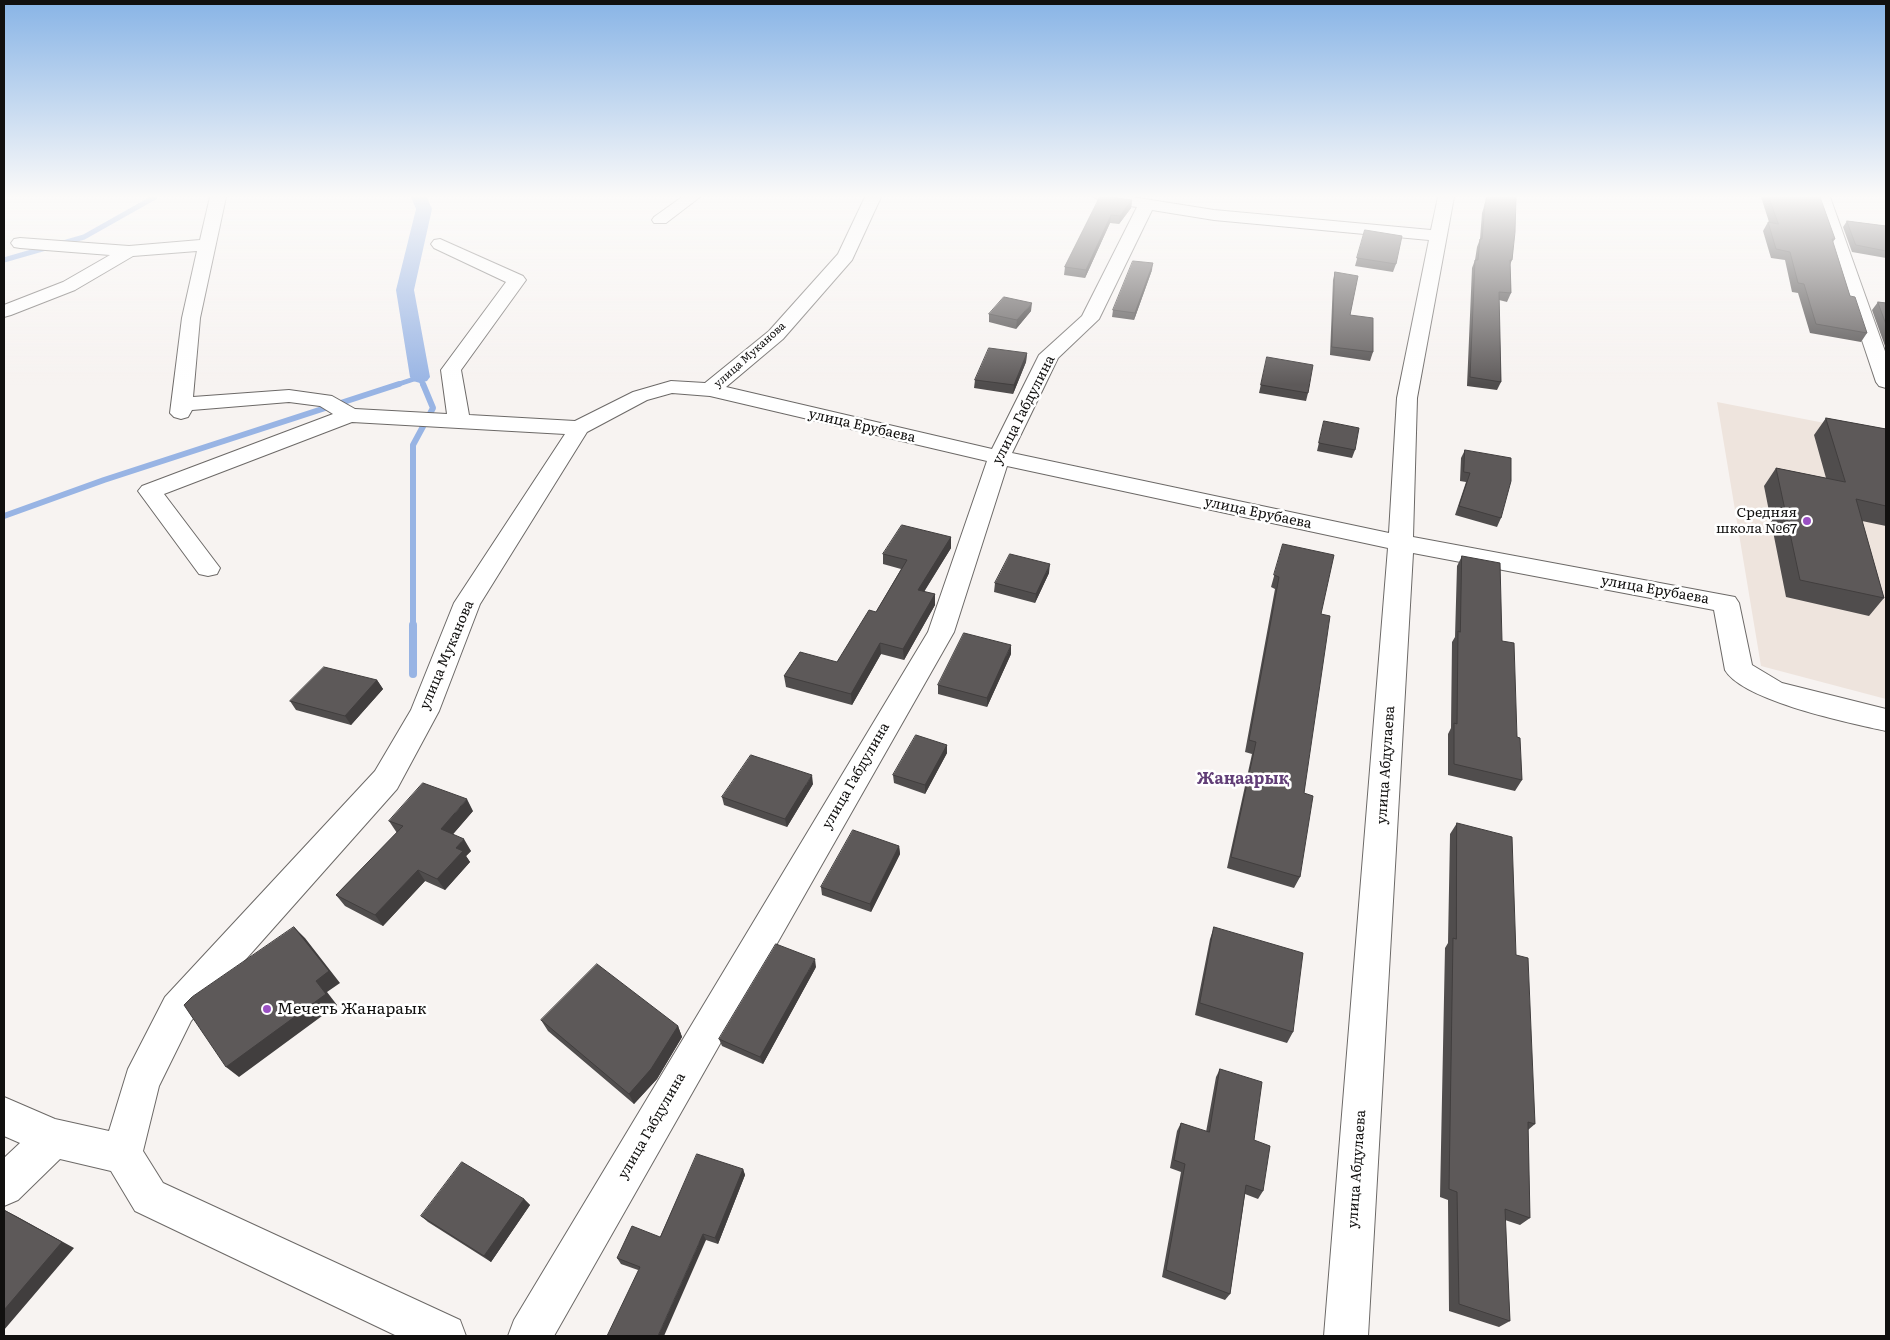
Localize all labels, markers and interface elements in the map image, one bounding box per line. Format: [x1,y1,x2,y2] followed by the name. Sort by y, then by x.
[711,319,789,391] street label: улица Муканова
[989,353,1059,467] street label: улица Габдулина
[807,406,917,446] street label: улица Ерубаева
[1203,493,1313,533] street label: улица Ерубаева
[1716,505,1797,538] place label: Средняя школа №67
[1801,515,1813,527] marker: Средняя школа №67
[1600,572,1710,608] street label: улица Ерубаева
[416,598,478,712] street label: улица Муканова
[1373,705,1399,825] street label: улица Абдулаева
[819,720,893,832] street label: улица Габдулина
[1197,769,1289,789] district label: Жаңаарық
[277,999,427,1019] place label: Мечеть Жанараык
[261,1003,273,1015] marker: Мечеть Жанараык
[615,1070,689,1182] street label: улица Габдулина
[1344,1109,1370,1229] street label: улица Абдулаева

